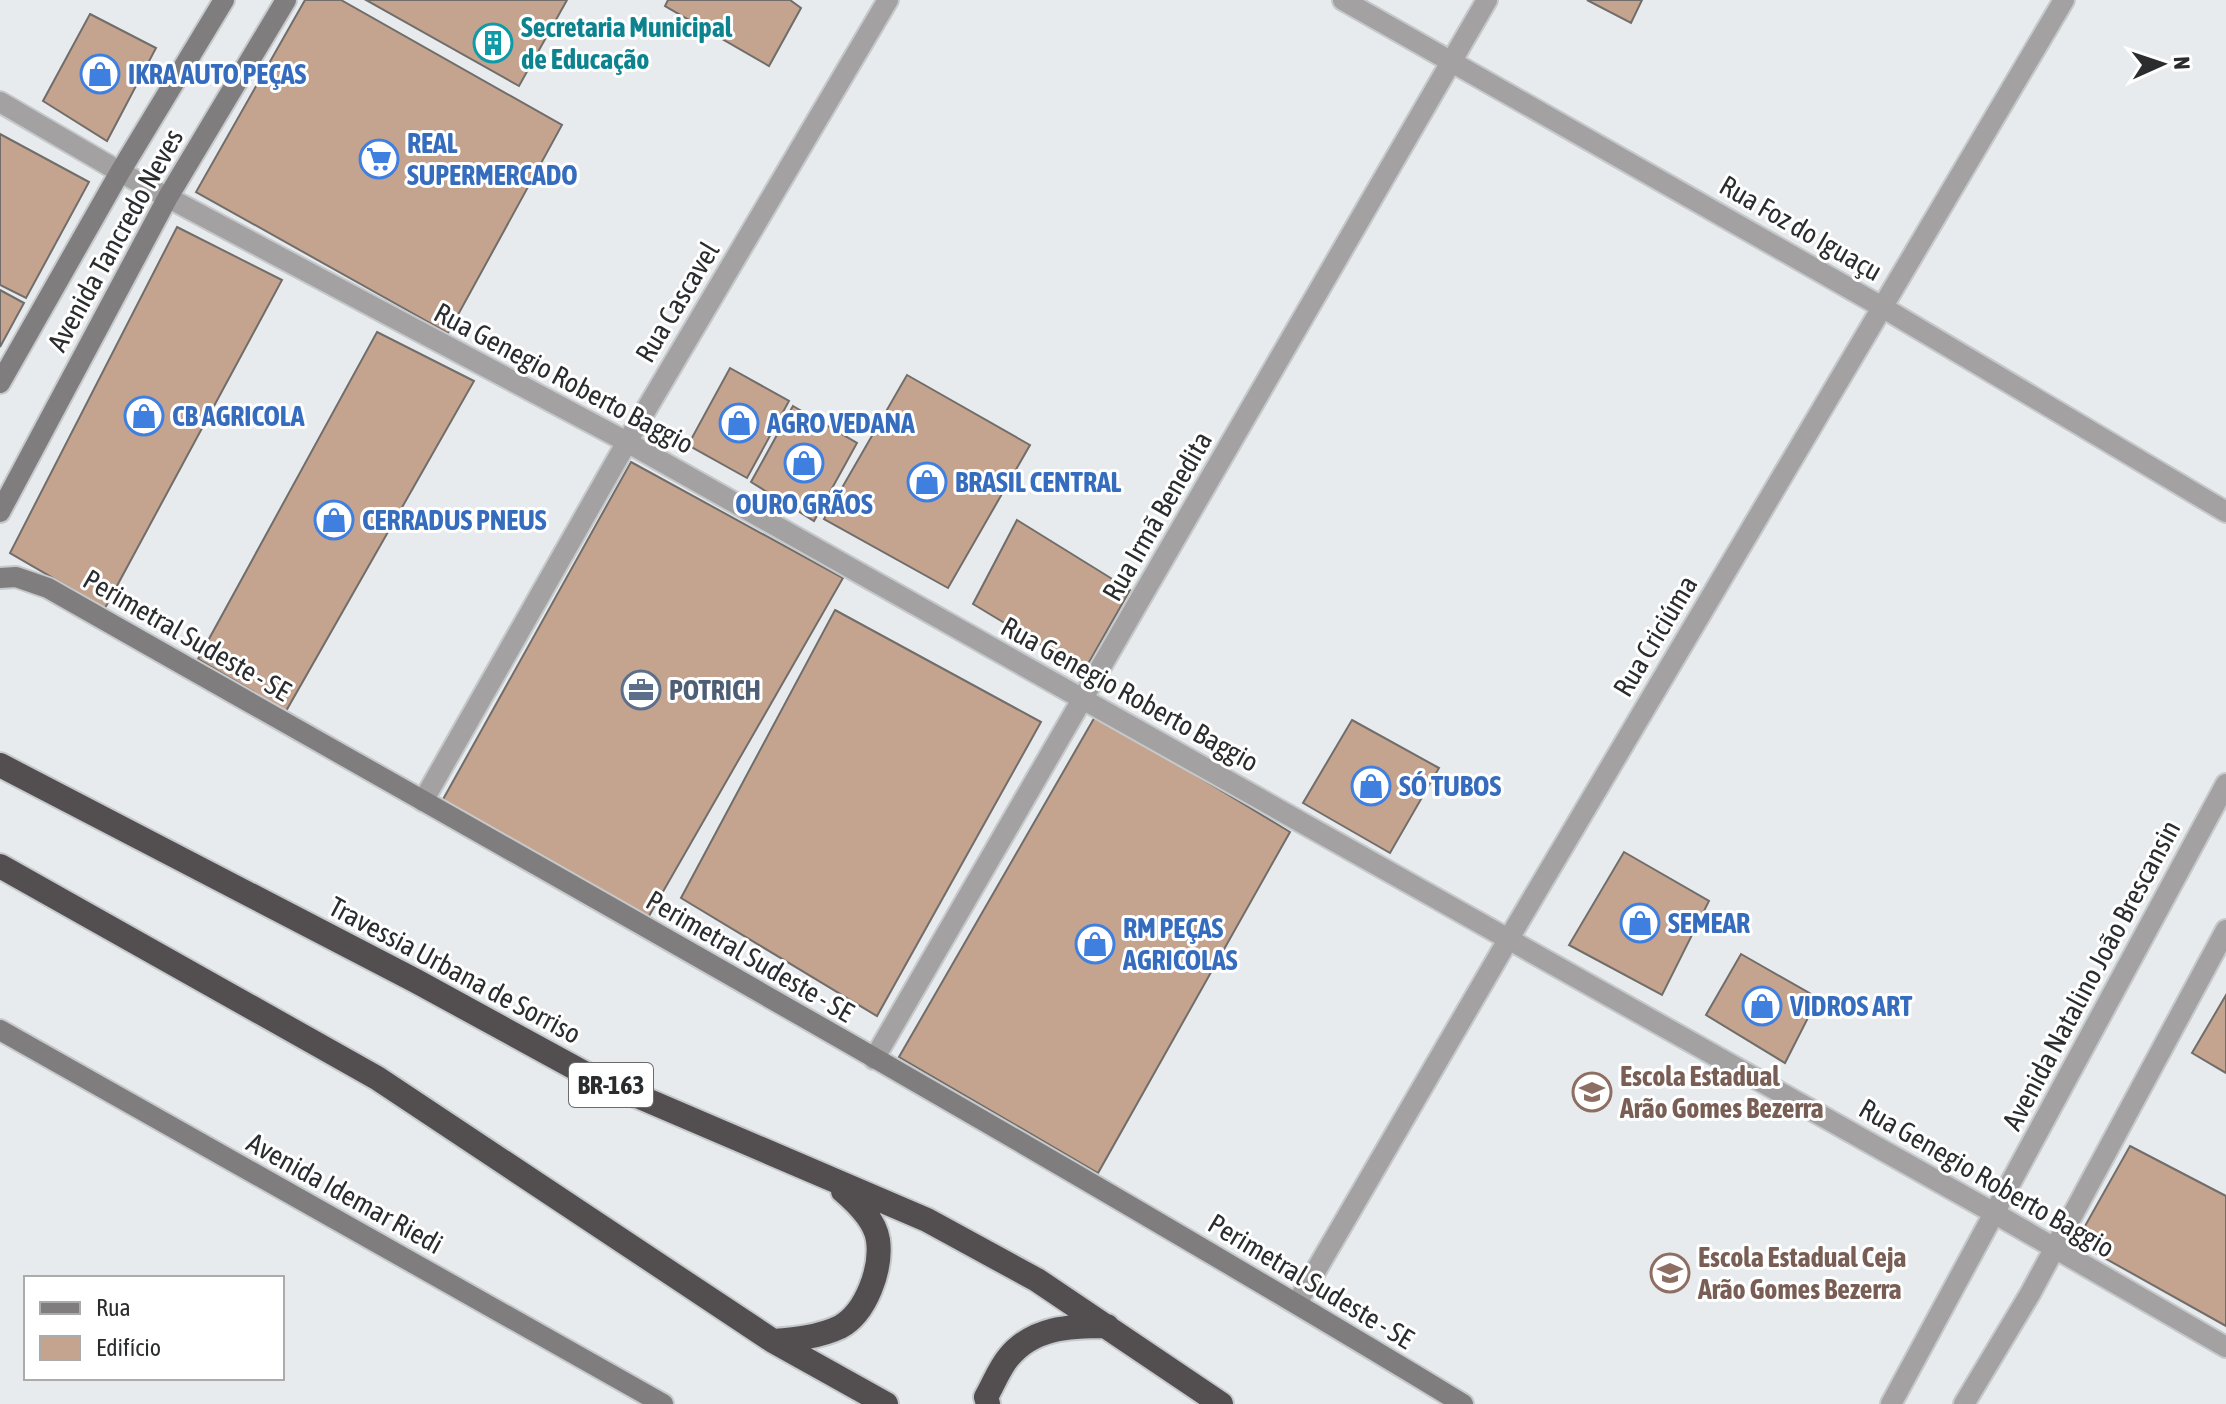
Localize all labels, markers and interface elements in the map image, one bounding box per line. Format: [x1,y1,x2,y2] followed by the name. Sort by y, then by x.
[521,11,733,75] place label: Secretaria Municipal de Educação
[472,22,514,64] building icon: Secretaria Municipal de Educação
[2122,24,2202,104] north arrow
[79,53,121,95] shop icon: IKRA AUTO PEÇAS
[2169,56,2195,70] text: N
[128,58,307,90] place label: IKRA AUTO PEÇAS
[41,123,189,357] street label: Avenida Tancredo Neves
[407,127,578,191] place label: REAL SUPERMERCADO
[358,138,400,180] supermarket icon: REAL SUPERMERCADO
[1714,169,1888,287] street label: Rua Foz do Iguaçu
[629,236,726,368] street label: Rua Cascavel
[429,296,699,460] street label: Rua Genegio Roberto Baggio
[123,395,165,437] shop icon: CB AGRICOLA
[172,400,305,432] place label: CB AGRICOLA
[718,402,760,444] shop icon: AGRO VEDANA
[766,407,915,439] place label: AGRO VEDANA
[1096,426,1218,606] street label: Rua Irmã Benedita
[783,442,825,484] shop icon: OURO GRÃOS
[906,461,948,503] shop icon: BRASIL CENTRAL
[955,466,1122,498] place label: BRASIL CENTRAL
[735,488,873,520] place label: OURO GRÃOS
[313,499,355,541] shop icon: CERRADUS PNEUS
[362,504,547,536] place label: CERRADUS PNEUS
[78,563,296,707] street label: Perimetral Sudeste - SE
[1606,570,1704,702] street label: Rua Criciúma
[996,610,1264,778] street label: Rua Genegio Roberto Baggio
[620,669,662,711] office icon: POTRICH
[669,674,761,706] place label: POTRICH
[1350,765,1392,807] shop icon: SÓ TUBOS
[1399,770,1501,802] place label: SÓ TUBOS
[1996,815,2186,1135] street label: Avenida Natalino João Brescansin
[641,884,859,1028] street label: Perimetral Sudeste - SE
[324,890,586,1050] street label: Travessia Urbana de Sorriso
[1619,902,1661,944] shop icon: SEMEAR
[1668,907,1750,939] place label: SEMEAR
[1122,912,1238,976] place label: RM PEÇAS AGRICOLAS
[1074,923,1116,965] shop icon: RM PEÇAS AGRICOLAS
[1741,985,1783,1027] shop icon: VIDROS ART
[1789,990,1913,1022] place label: VIDROS ART
[1619,1060,1824,1124] place label: Escola Estadual Arão Gomes Bezerra
[569,1063,653,1107] road number: BR-163
[1571,1071,1613,1113] school or university icon: Escola Estadual Arão Gomes Bezerra
[1854,1092,2120,1264] street label: Rua Genegio Roberto Baggio
[241,1126,449,1260] street label: Avenida Idemar Riedi
[1203,1207,1419,1355] street label: Perimetral Sudeste - SE
[1697,1241,1906,1305] place label: Escola Estadual Ceja Arão Gomes Bezerra
[1649,1252,1691,1294] school or university icon: Escola Estadual Ceja Arão Gomes Bezerra
[24,1276,284,1380] legend
[96,1294,131,1321] text: Rua
[96,1334,161,1361] text: Edifício

